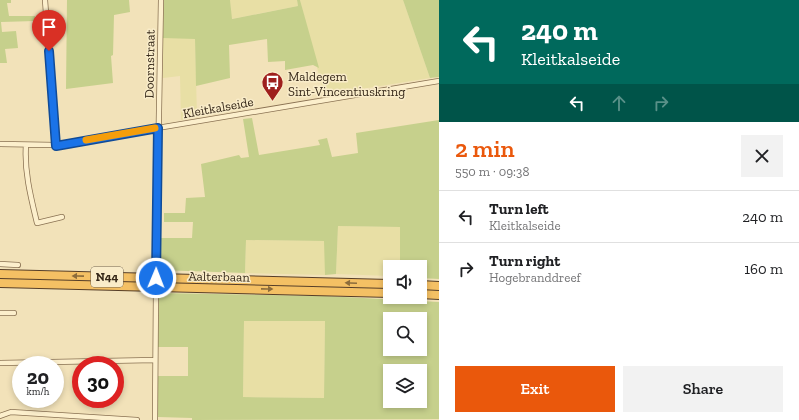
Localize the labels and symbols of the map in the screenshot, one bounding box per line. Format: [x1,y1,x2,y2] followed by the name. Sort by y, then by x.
[32,10,66,51] pin
[141,29,158,99] street label: Doornstraat
[288,69,405,99] place label: Maldegem Sint-Vincentiuskring
[259,70,285,103] bus stop icon: Maldegem Sint-Vincentiuskring
[182,94,255,121] street label: Kleitkalseide
[135,257,177,299] position arrow
[91,267,123,287] road number: N44
[188,268,250,285] street label: Aalterbaan
[71,273,84,279] one-way arrow
[345,279,357,286] one-way arrow
[261,286,273,293] one-way arrow
[72,356,124,408] speed limit sign: 30

